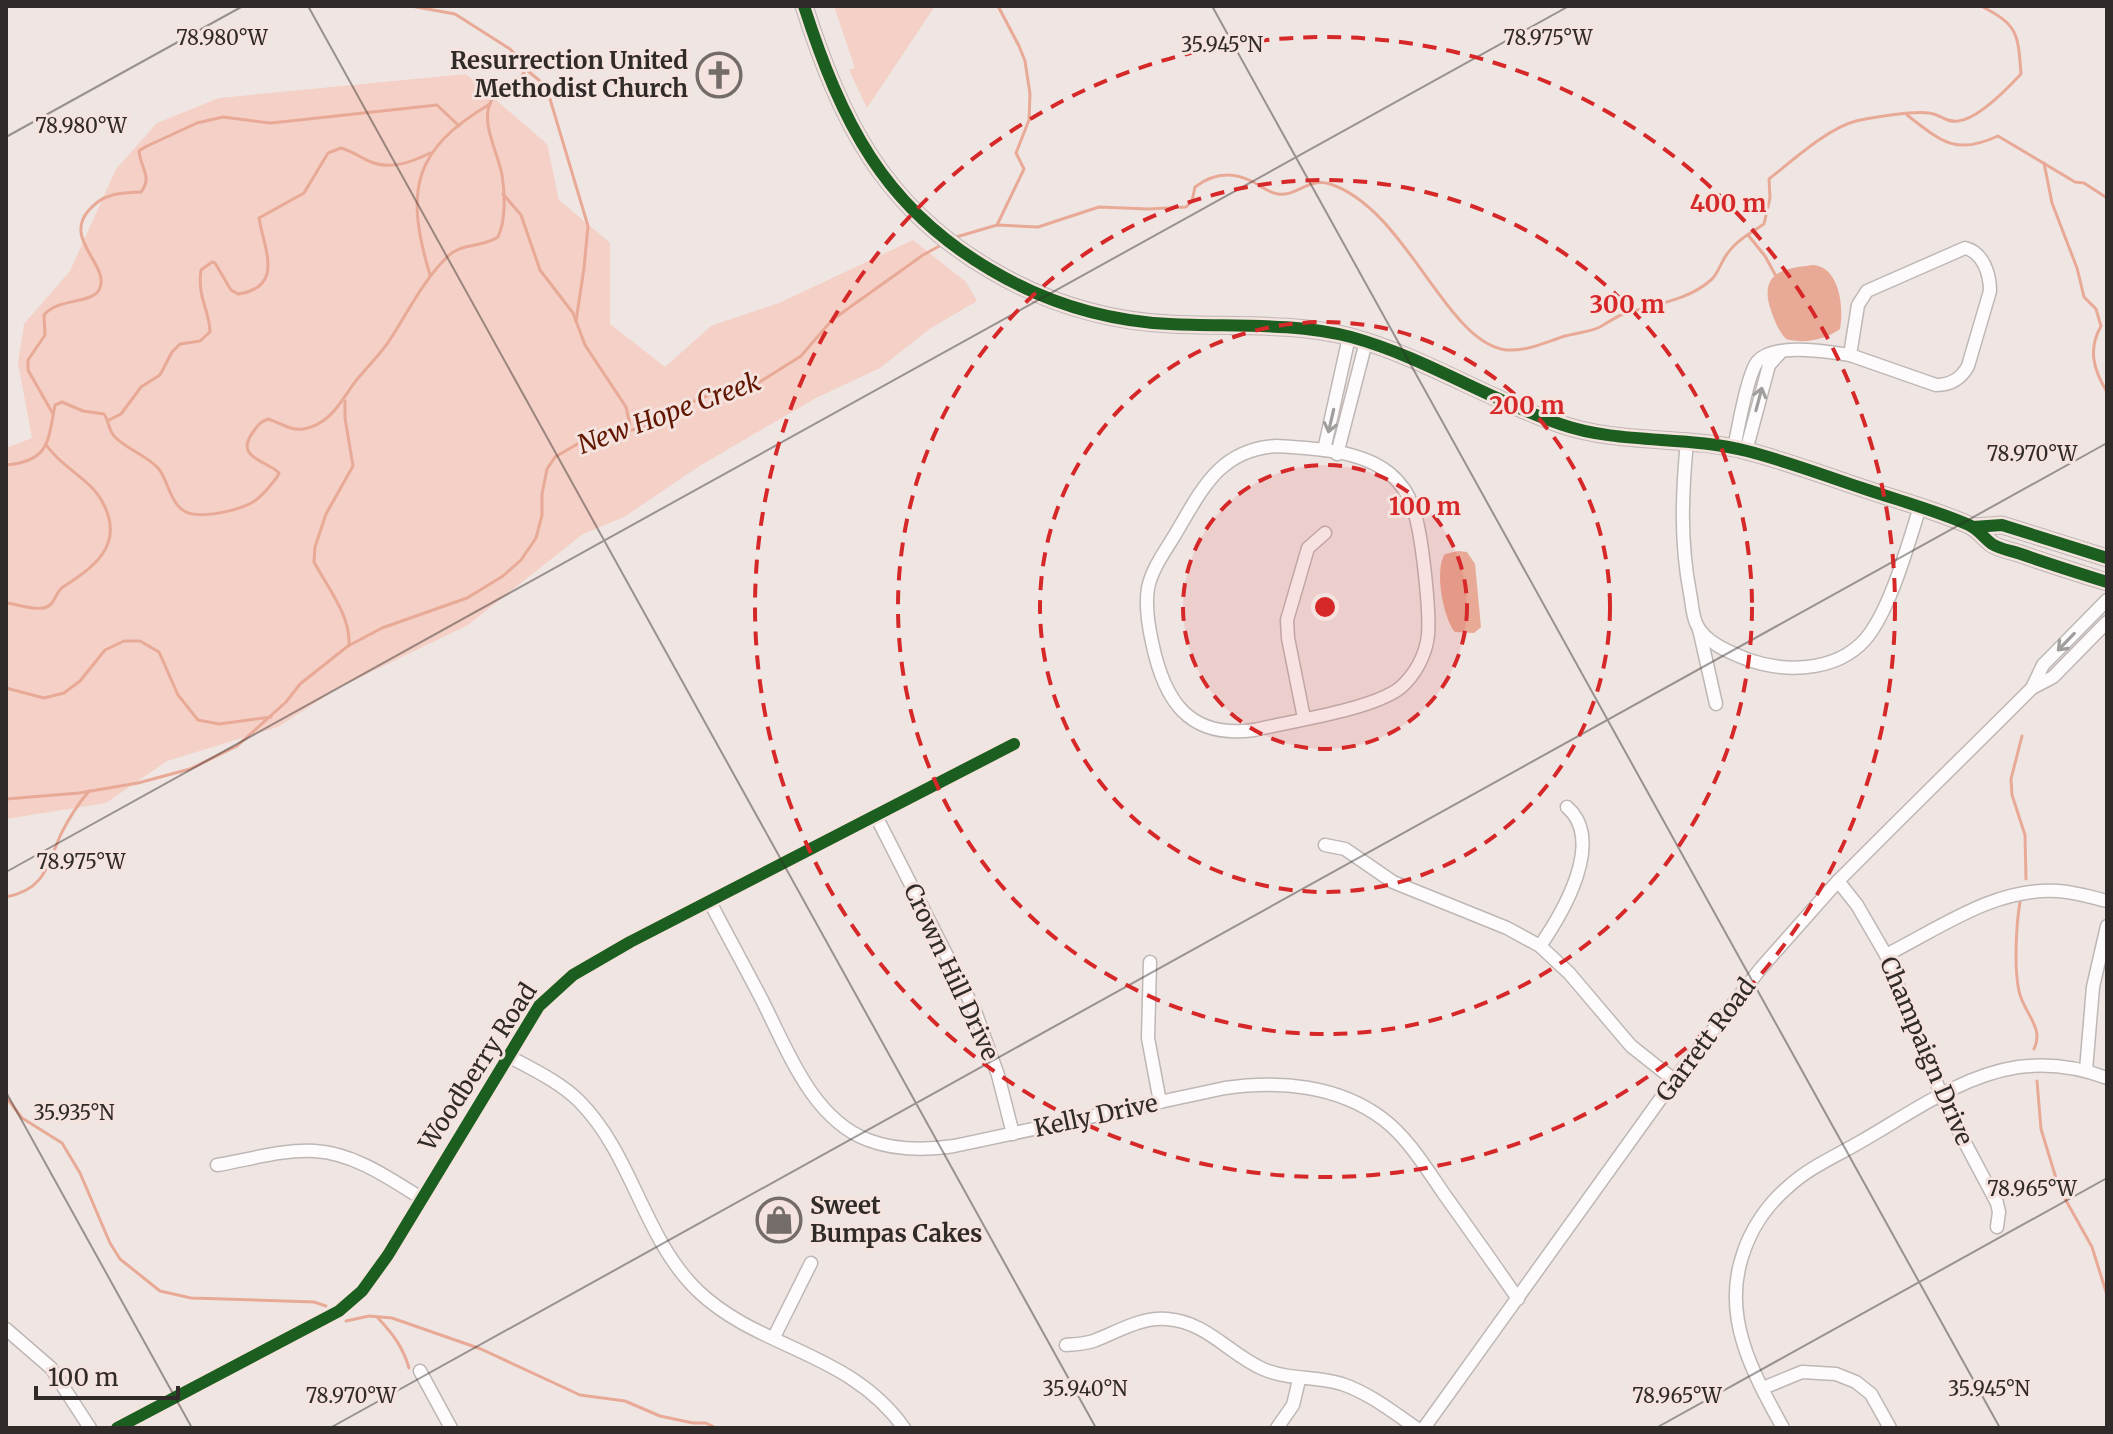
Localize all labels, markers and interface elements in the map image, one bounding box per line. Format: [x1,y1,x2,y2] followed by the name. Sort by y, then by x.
[176,25,269,50] text: 78.980°W
[1504,25,1593,50] text: 78.975°W
[1181,32,1263,57] text: 35.945°N
[450,45,688,104] place label: Resurrection United Methodist Church
[695,51,743,99] church icon: Resurrection United Methodist Church
[35,113,128,138] text: 78.980°W
[1690,188,1766,219] text: 400 m
[1589,289,1665,320] text: 300 m
[573,364,765,461] water label: New Hope Creek
[1752,387,1767,413] one-way arrow
[1489,390,1565,421] text: 200 m
[1323,408,1338,433] one-way arrow
[1987,441,2078,466] text: 78.970°W
[1389,491,1461,522] text: 100 m
[1311,593,1339,621] centre of rings
[2057,632,2076,651] one-way arrow
[37,849,126,874] text: 78.975°W
[897,878,1006,1065] street label: Crown Hill Drive
[1873,952,1980,1150] street label: Champaign Drive
[1649,972,1762,1108] street label: Garrett Road
[411,977,543,1157] street label: Woodberry Road
[1031,1087,1161,1144] street label: Kelly Drive
[33,1100,115,1125] text: 35.935°N
[1987,1176,2078,1201] text: 78.965°W
[810,1190,982,1249] place label: Sweet Bumpas Cakes
[755,1196,803,1244] shop icon: Sweet Bumpas Cakes
[36,1350,178,1400] scale bar
[48,1362,119,1393] text: 100 m
[1043,1376,1128,1401] text: 35.940°N
[1948,1376,2030,1401] text: 35.945°N
[306,1383,397,1408] text: 78.970°W
[1632,1383,1723,1408] text: 78.965°W

